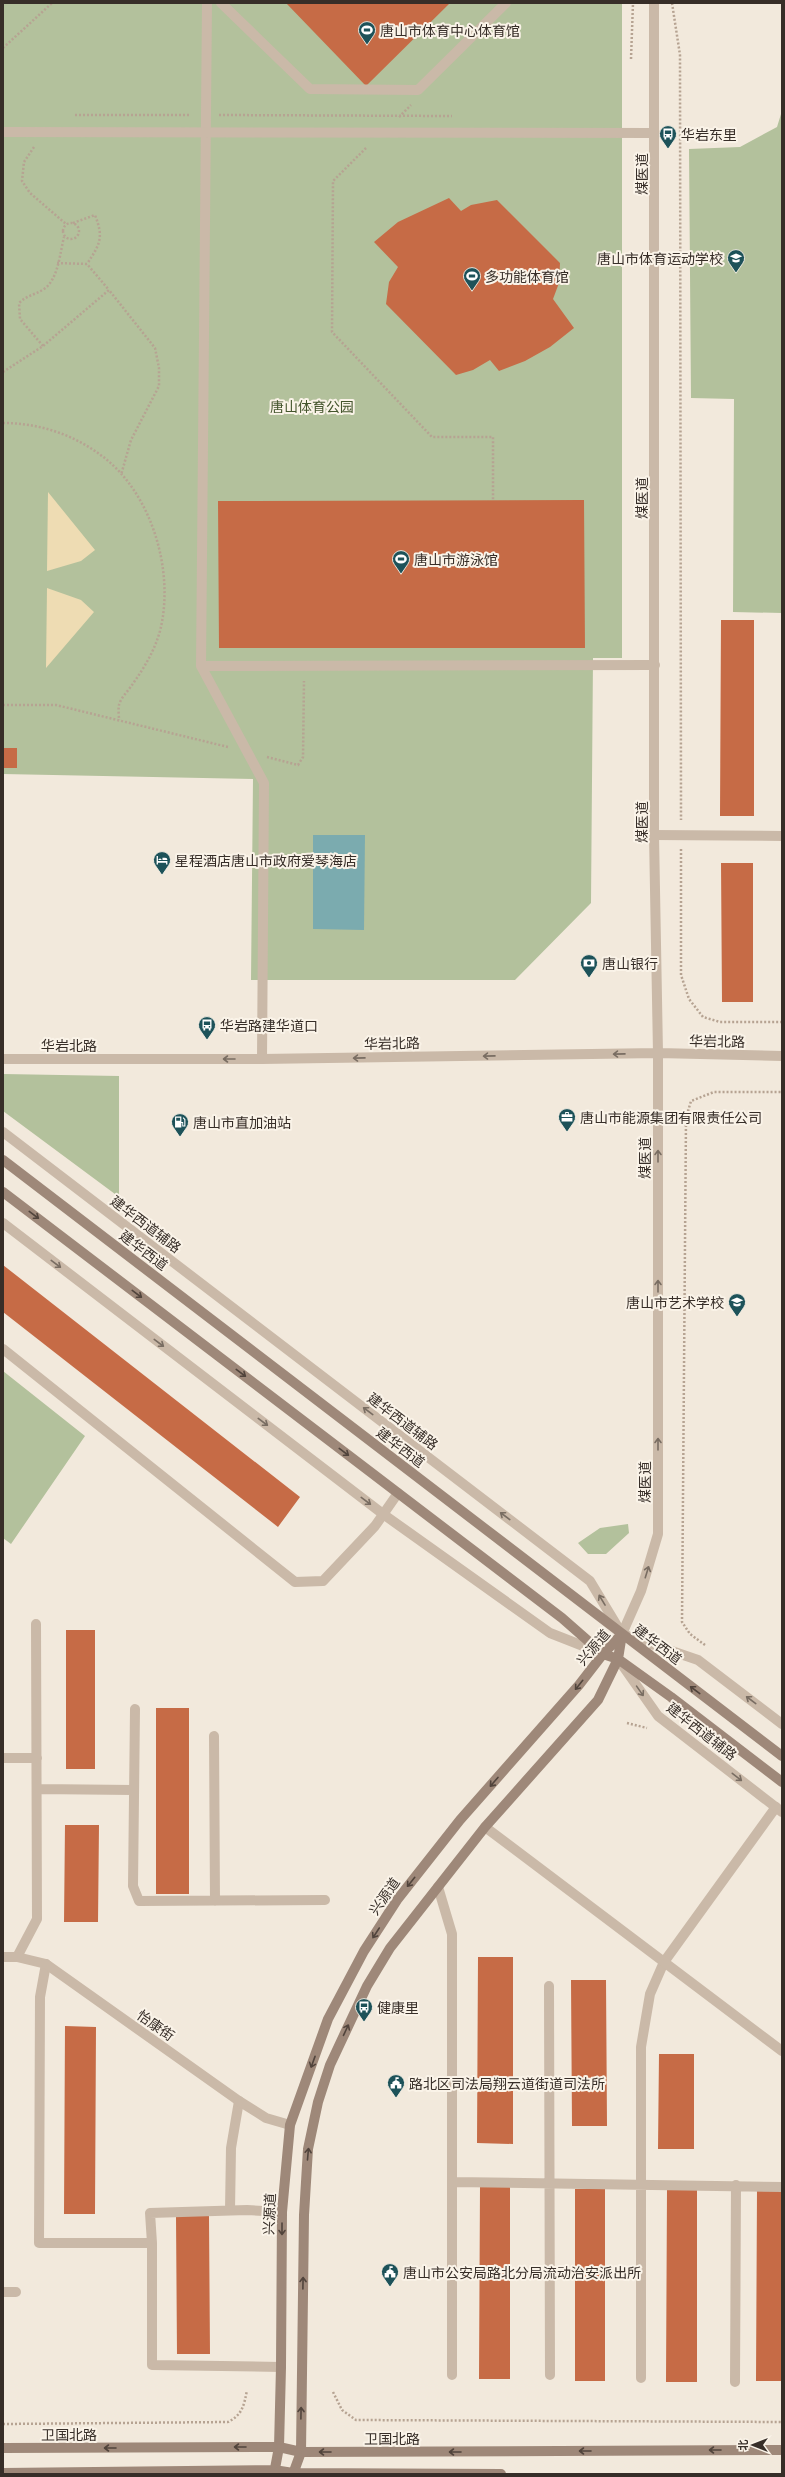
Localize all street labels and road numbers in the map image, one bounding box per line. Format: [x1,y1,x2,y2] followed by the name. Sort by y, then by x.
[633,153,650,195] street label: 煤医道
[633,477,650,519] street label: 煤医道
[633,801,650,843] street label: 煤医道
[689,1032,745,1050] street label: 华岩北路
[364,1034,420,1052] street label: 华岩北路
[41,1037,97,1054] street label: 华岩北路
[636,1137,653,1179] street label: 煤医道
[107,1192,185,1256] street label: 建华西道辅路
[117,1226,171,1274] street label: 建华西道
[364,1389,442,1453] street label: 建华西道辅路
[374,1423,428,1471] street label: 建华西道
[636,1461,653,1503] street label: 煤医道
[631,1620,685,1668] street label: 建华西道
[573,1626,613,1668] street label: 兴源道
[664,1698,740,1764] street label: 建华西道辅路
[365,1874,403,1918] street label: 兴源道
[134,2006,178,2044] street label: 怡康街
[259,2193,279,2235] street label: 兴源道
[41,2426,97,2443] street label: 卫国北路
[364,2430,420,2447] street label: 卫国北路

